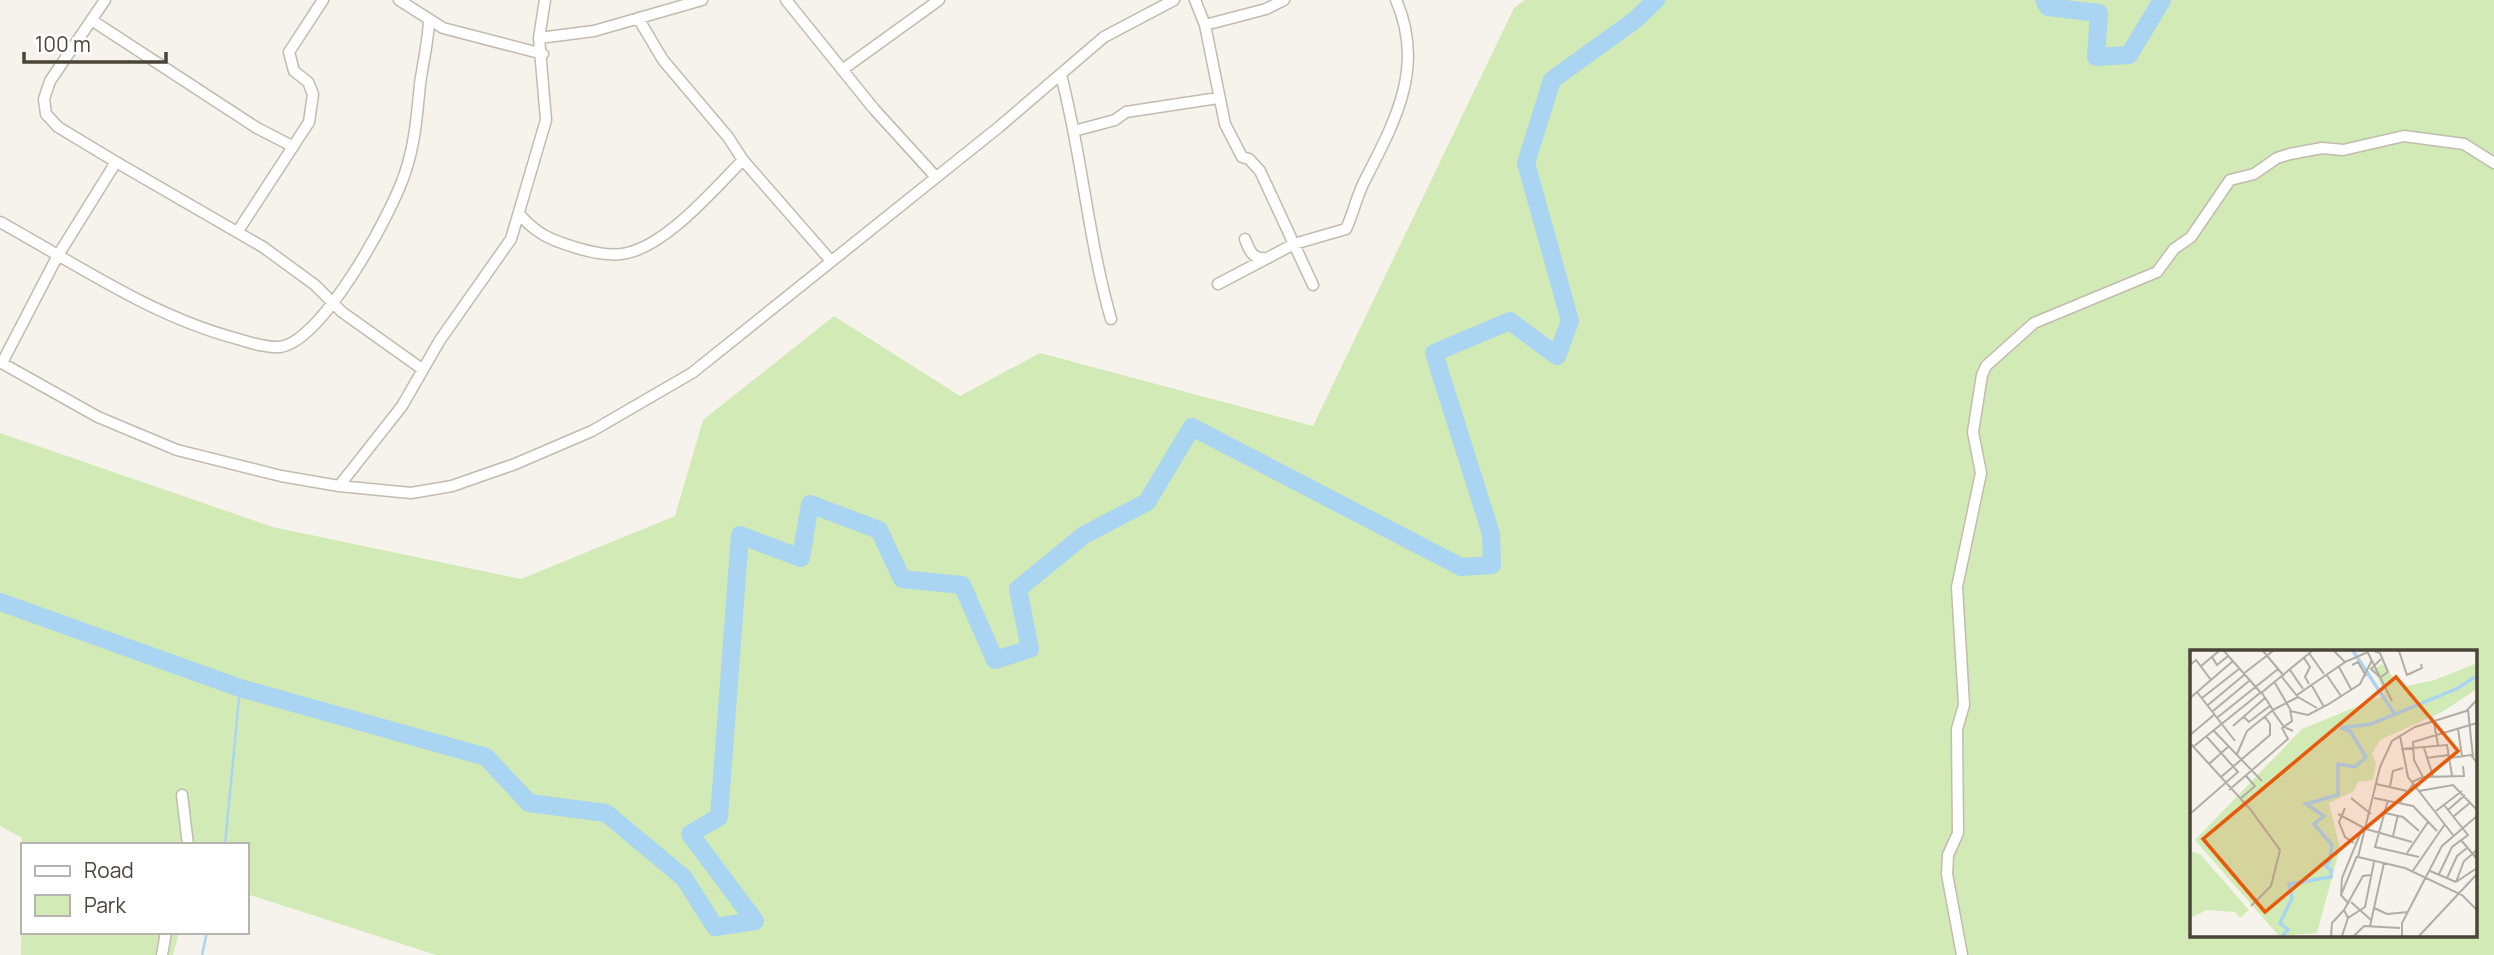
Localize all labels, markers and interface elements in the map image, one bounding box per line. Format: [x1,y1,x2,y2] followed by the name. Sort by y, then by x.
[24,21,166,65] scale bar
[35,30,91,58] text: 100 m
[2190,650,2476,937] inset map
[21,843,248,934] legend
[84,856,134,884] text: Road
[84,891,126,919] text: Park

